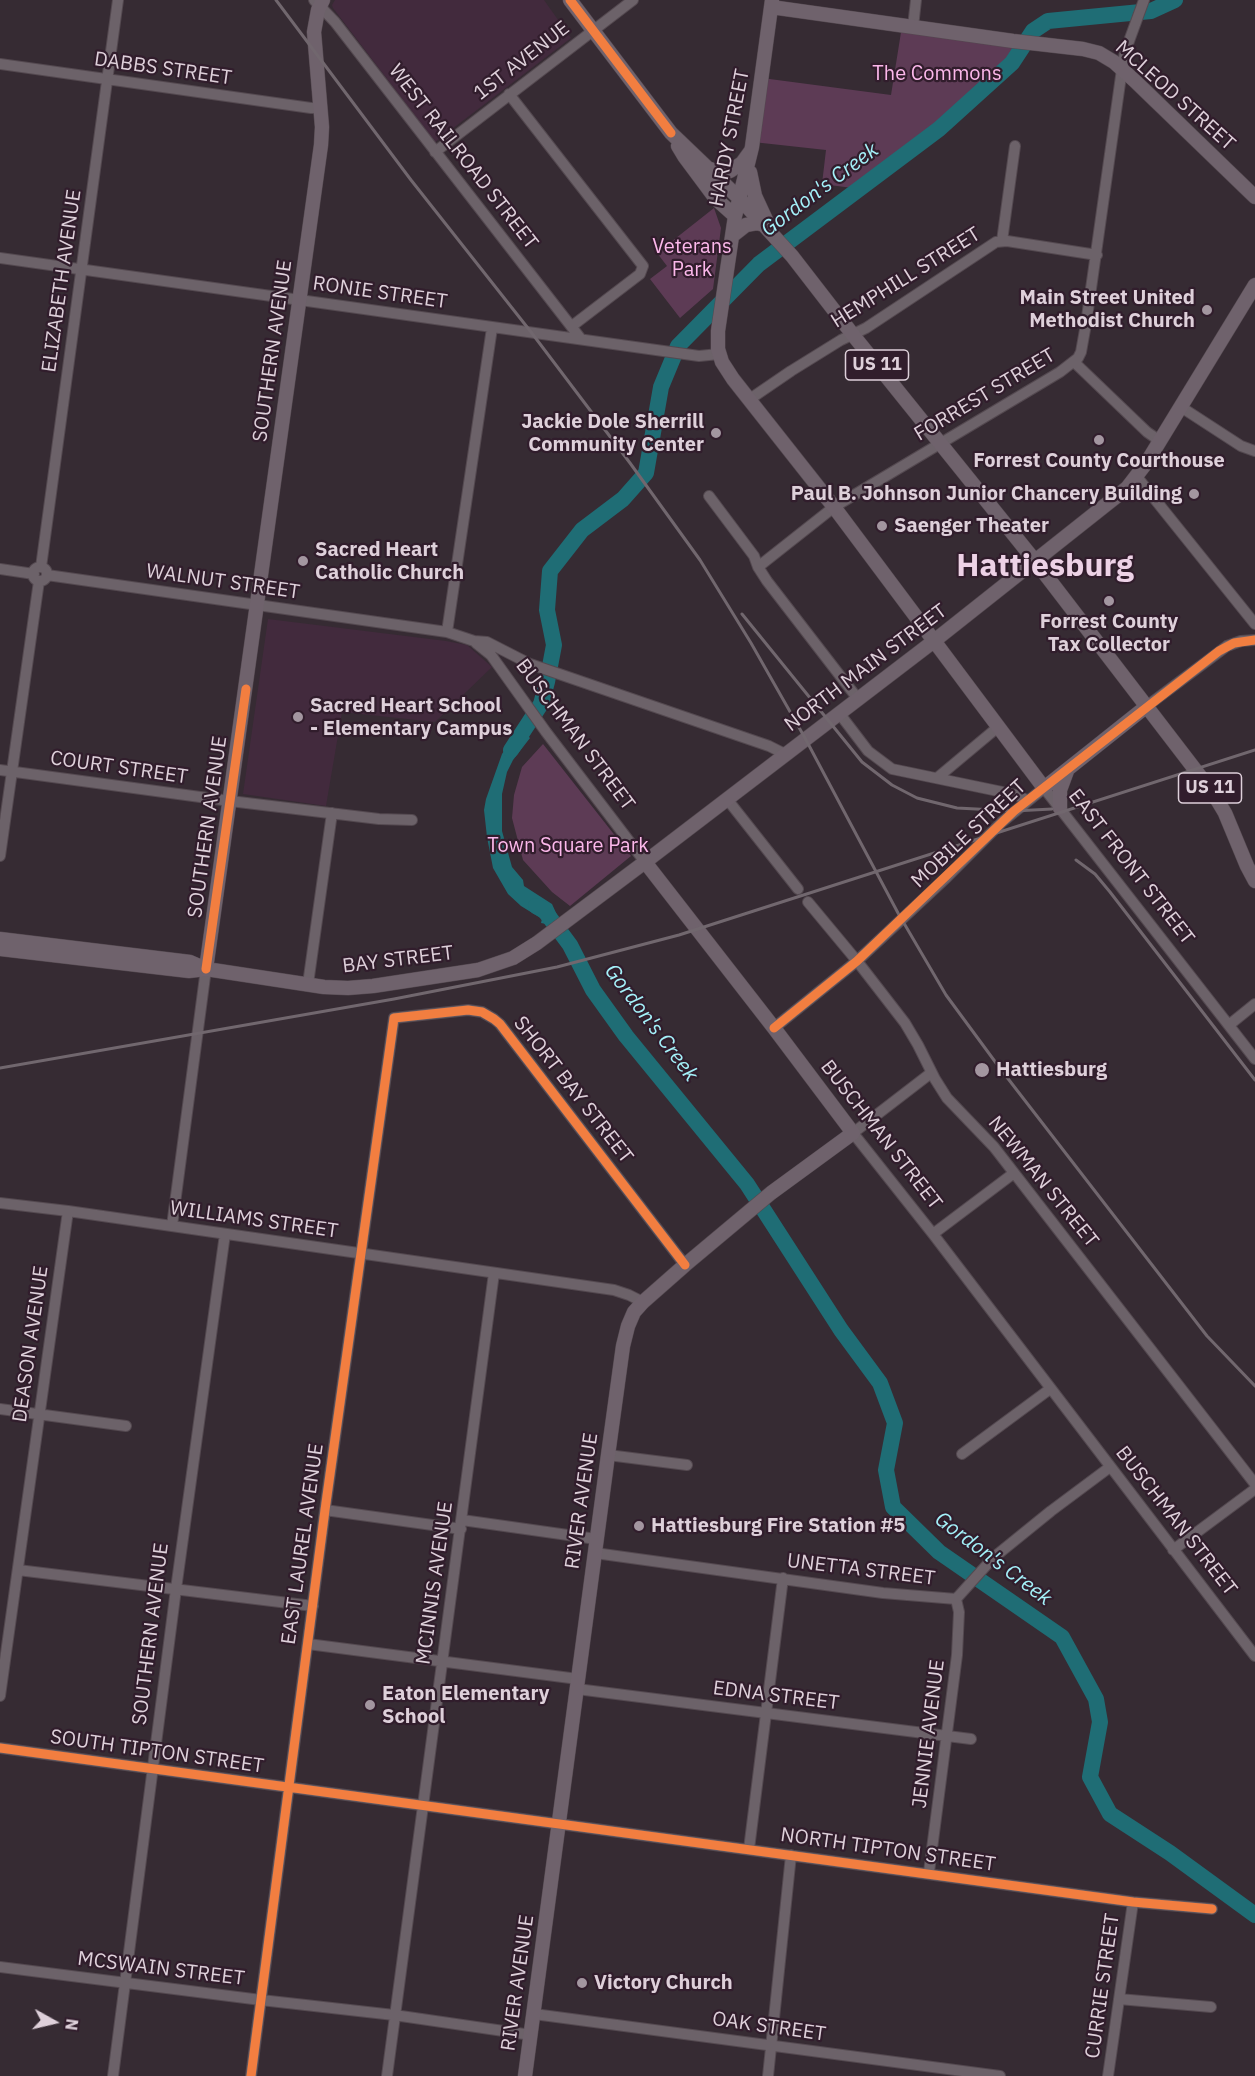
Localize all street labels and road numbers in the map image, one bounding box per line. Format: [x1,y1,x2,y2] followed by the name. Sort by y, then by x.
[469,16,575,106] street label: 1ST AVENUE
[1110,36,1240,156] street label: MCLEOD STREET
[93,47,233,91] street label: DABBS STREET
[383,60,543,254] street label: WEST RAILROAD STREET
[705,67,755,209] street label: HARDY STREET
[37,188,87,374] street label: ELIZABETH AVENUE
[827,222,985,334] street label: HEMPHILL STREET
[248,259,298,443] street label: SOUTHERN AVENUE
[311,272,449,314] street label: RONIE STREET
[910,343,1060,447] street label: FORREST STREET
[846,350,908,380] road number: US 11
[145,559,301,605] street label: WALNUT STREET
[780,599,952,737] street label: NORTH MAIN STREET
[510,655,640,815] street label: BUSCHMAN STREET
[183,735,233,919] street label: SOUTHERN AVENUE
[49,746,189,790] street label: COURT STREET
[1178,773,1242,803] road number: US 11
[907,775,1031,893] street label: MOBILE STREET
[1063,785,1199,949] street label: EAST FRONT STREET
[341,941,455,979] street label: BAY STREET
[508,1012,638,1168] street label: SHORT BAY STREET
[815,1055,947,1215] street label: BUSCHMAN STREET
[983,1112,1103,1252] street label: NEWMAN STREET
[168,1196,340,1244] street label: WILLIAMS STREET
[8,1264,54,1424] street label: DEASON AVENUE
[561,1431,603,1571] street label: RIVER AVENUE
[1110,1441,1242,1601] street label: BUSCHMAN STREET
[277,1442,329,1646] street label: EAST LAUREL AVENUE
[412,1500,458,1666] street label: MCINNIS AVENUE
[128,1542,174,1726] street label: SOUTHERN AVENUE
[785,1549,937,1591] street label: UNETTA STREET
[908,1658,950,1810] street label: JENNIE AVENUE
[711,1676,841,1716] street label: EDNA STREET
[49,1725,265,1779] street label: SOUTH TIPTON STREET
[779,1823,997,1877] street label: NORTH TIPTON STREET
[1081,1912,1125,2060] street label: CURRIE STREET
[497,1913,539,2053] street label: RIVER AVENUE
[76,1947,246,1991] street label: MCSWAIN STREET
[711,2007,827,2047] street label: OAK STREET

